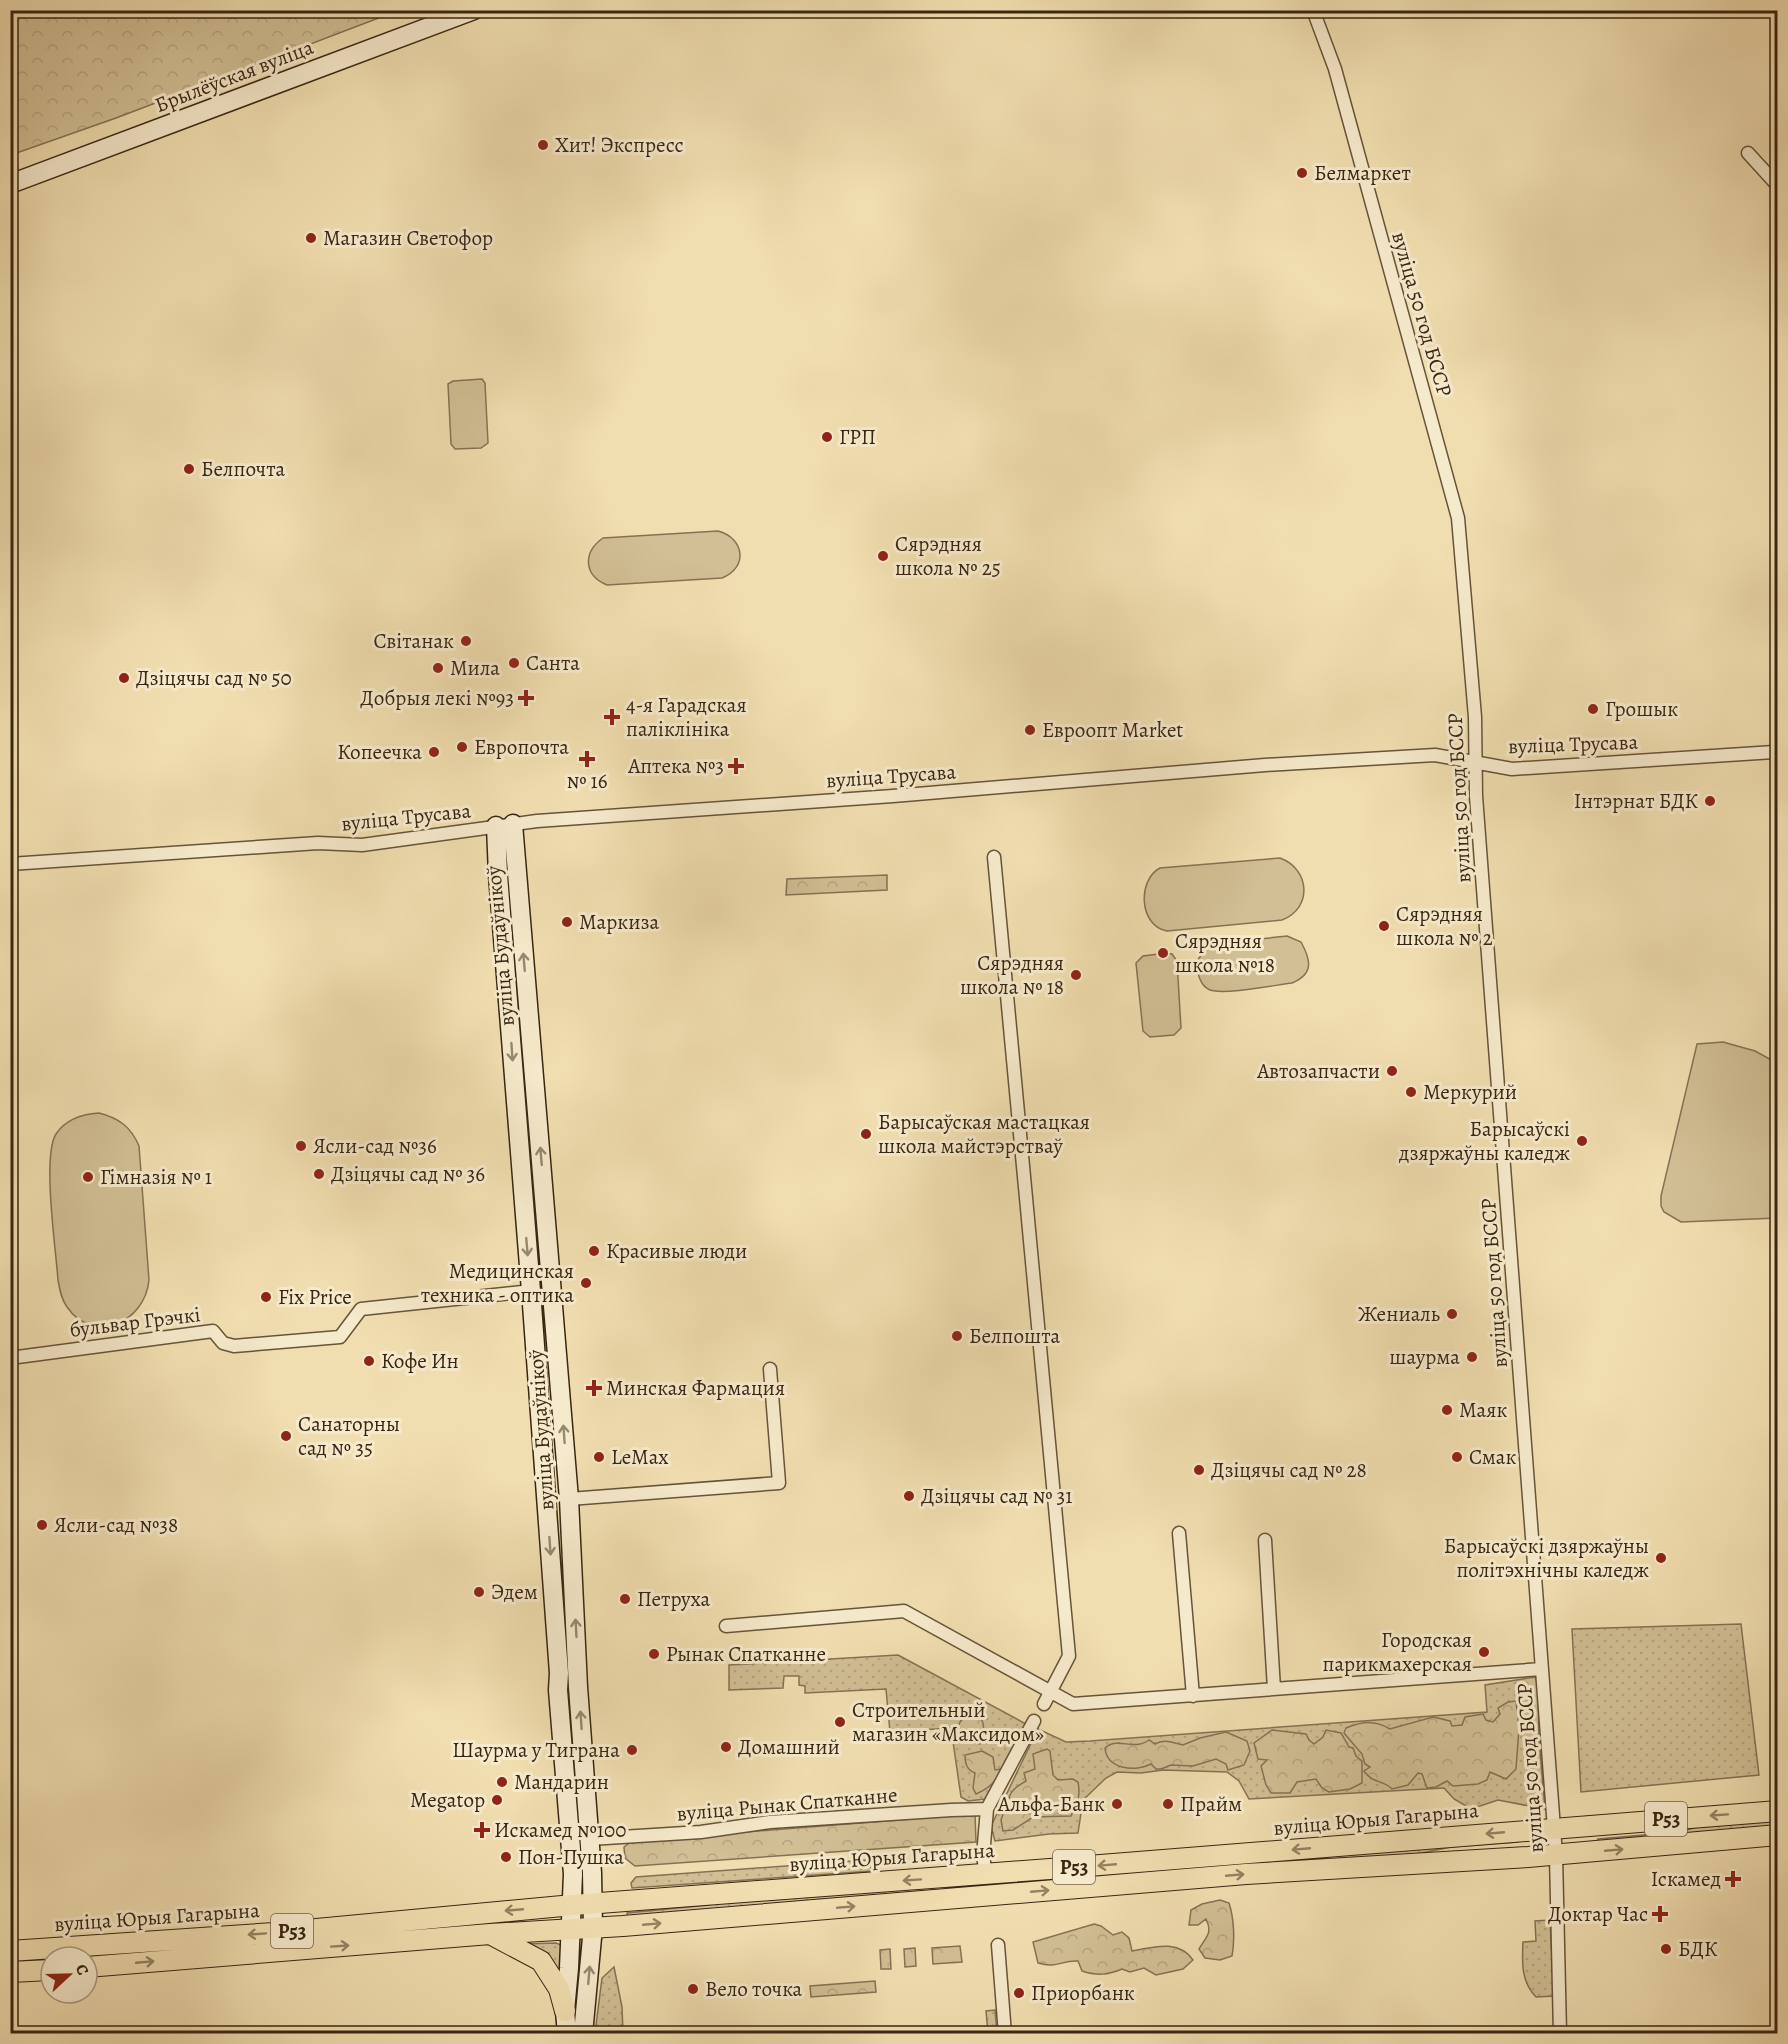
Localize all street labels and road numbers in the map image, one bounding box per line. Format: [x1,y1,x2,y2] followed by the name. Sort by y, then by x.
[151,33,318,119] street label: Брылёўская вуліца
[1385,229,1459,400] street label: вуліца 50 год БССР
[1441,712,1477,883] street label: вуліца 50 год БССР
[1507,728,1639,760] street label: вуліца Трусава
[825,757,957,795] street label: вуліца Трусава
[340,796,473,838] street label: вуліца Трусава
[479,864,521,1027] street label: вуліца Будаўнікоў
[1474,1197,1514,1369] street label: вуліца 50 год БССР
[68,1300,202,1344] street label: бульвар Грэчкі
[521,1348,561,1511] street label: вуліца Будаўнікоў
[1510,1682,1550,1854] street label: вуліца 50 год БССР
[675,1780,899,1828] street label: вуліца Рынак Спатканне
[1272,1796,1480,1842] street label: вуліца Юрыя Гагарына
[1645,1802,1687,1836] road number: Р53
[788,1836,996,1878] street label: вуліца Юрыя Гагарына
[1053,1850,1095,1884] road number: Р53
[53,1896,261,1938] street label: вуліца Юрыя Гагарына
[271,1914,313,1948] road number: Р53

